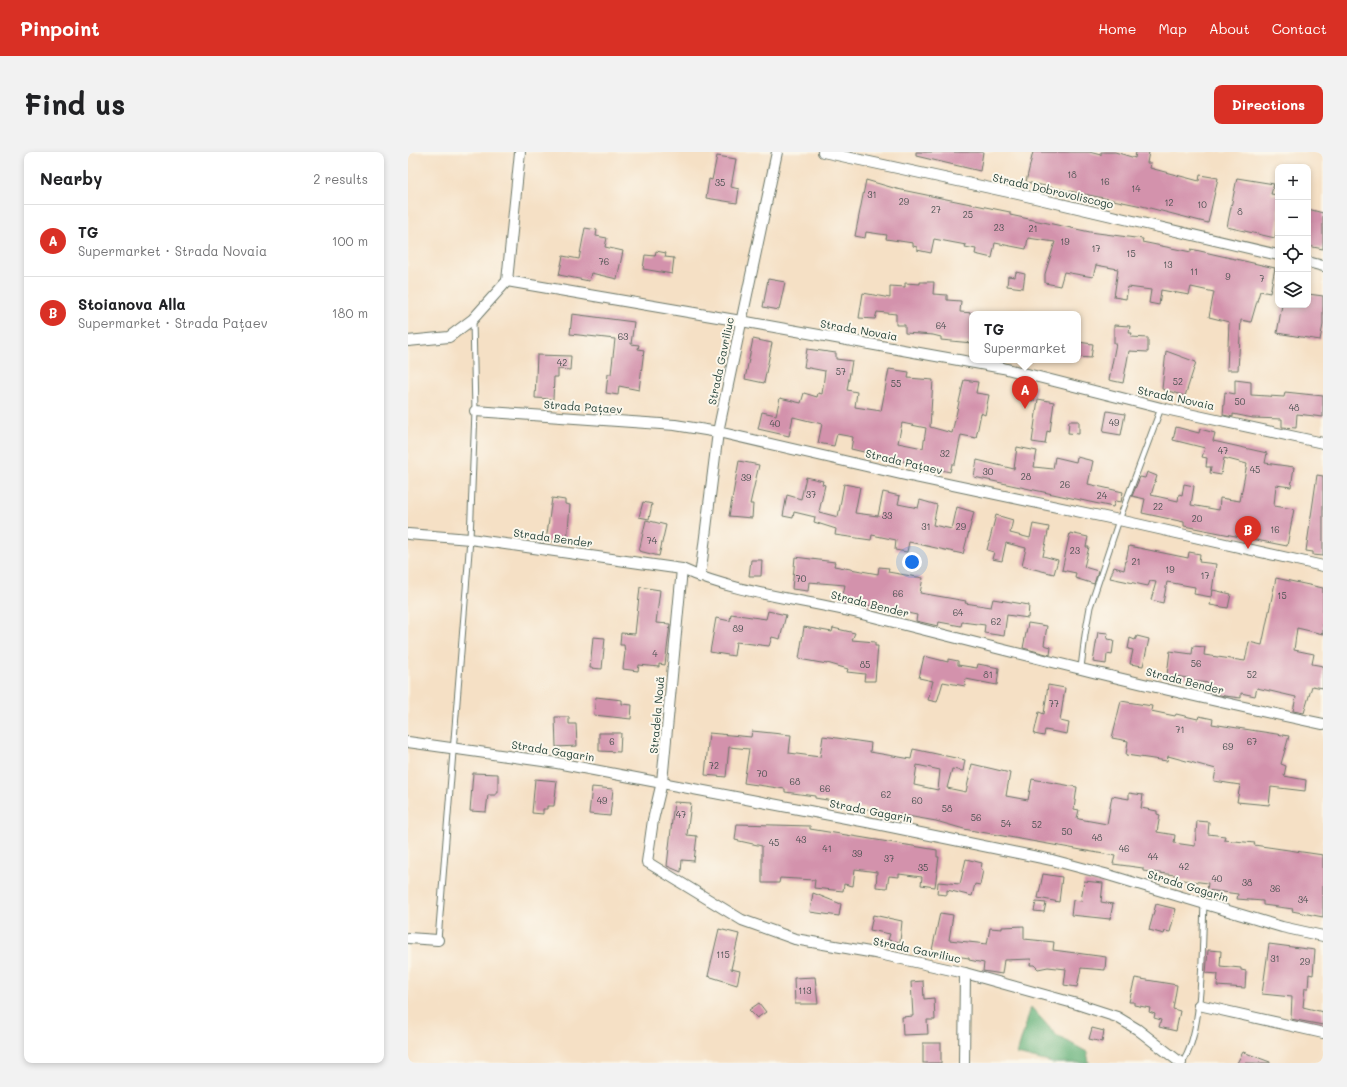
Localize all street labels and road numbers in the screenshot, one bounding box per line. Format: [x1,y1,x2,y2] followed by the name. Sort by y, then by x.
[991,169,1115,212] street label: Strada Dobrovoliscogo
[819,315,899,344] street label: Strada Novaia
[704,316,737,406] street label: Strada Gavriliuc
[1136,382,1216,413] street label: Strada Novaia
[543,396,623,417] street label: Strada Pațaev
[864,445,944,478] street label: Strada Pațaev
[513,525,594,550] street label: Strada Bender
[830,587,911,620] street label: Strada Bender
[1145,664,1226,697] street label: Strada Bender
[646,675,667,754] street label: Stradela Nouă
[510,737,596,764] street label: Strada Gagarin
[828,795,914,826] street label: Strada Gagarin
[1146,866,1230,905] street label: Strada Gagarin
[872,933,962,966] street label: Strada Gavriliuc

